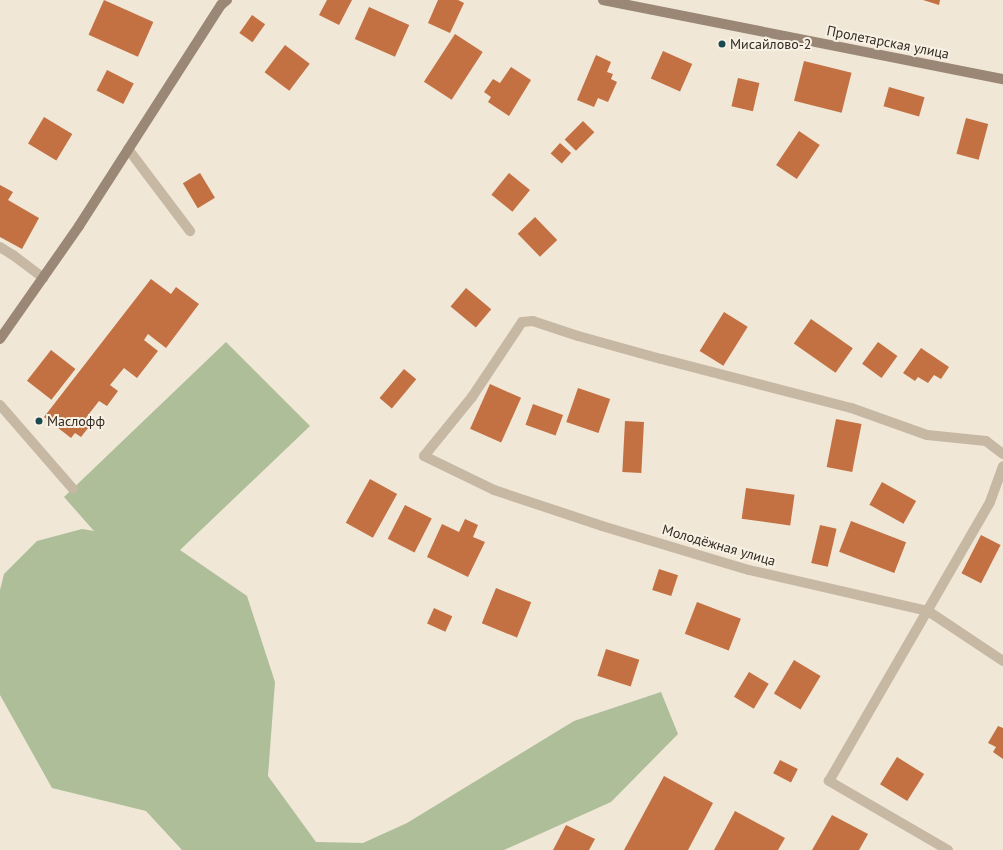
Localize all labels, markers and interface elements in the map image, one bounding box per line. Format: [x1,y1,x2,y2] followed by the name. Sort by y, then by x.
[825,22,951,62] street label: Пролетарская улица
[730,36,811,52] place label: Мисайлово-2
[717,39,727,49] marker: Мисайлово-2
[47,413,105,429] place label: Маслофф
[34,416,44,426] marker: Маслофф
[660,521,778,569] street label: Молодёжная улица

